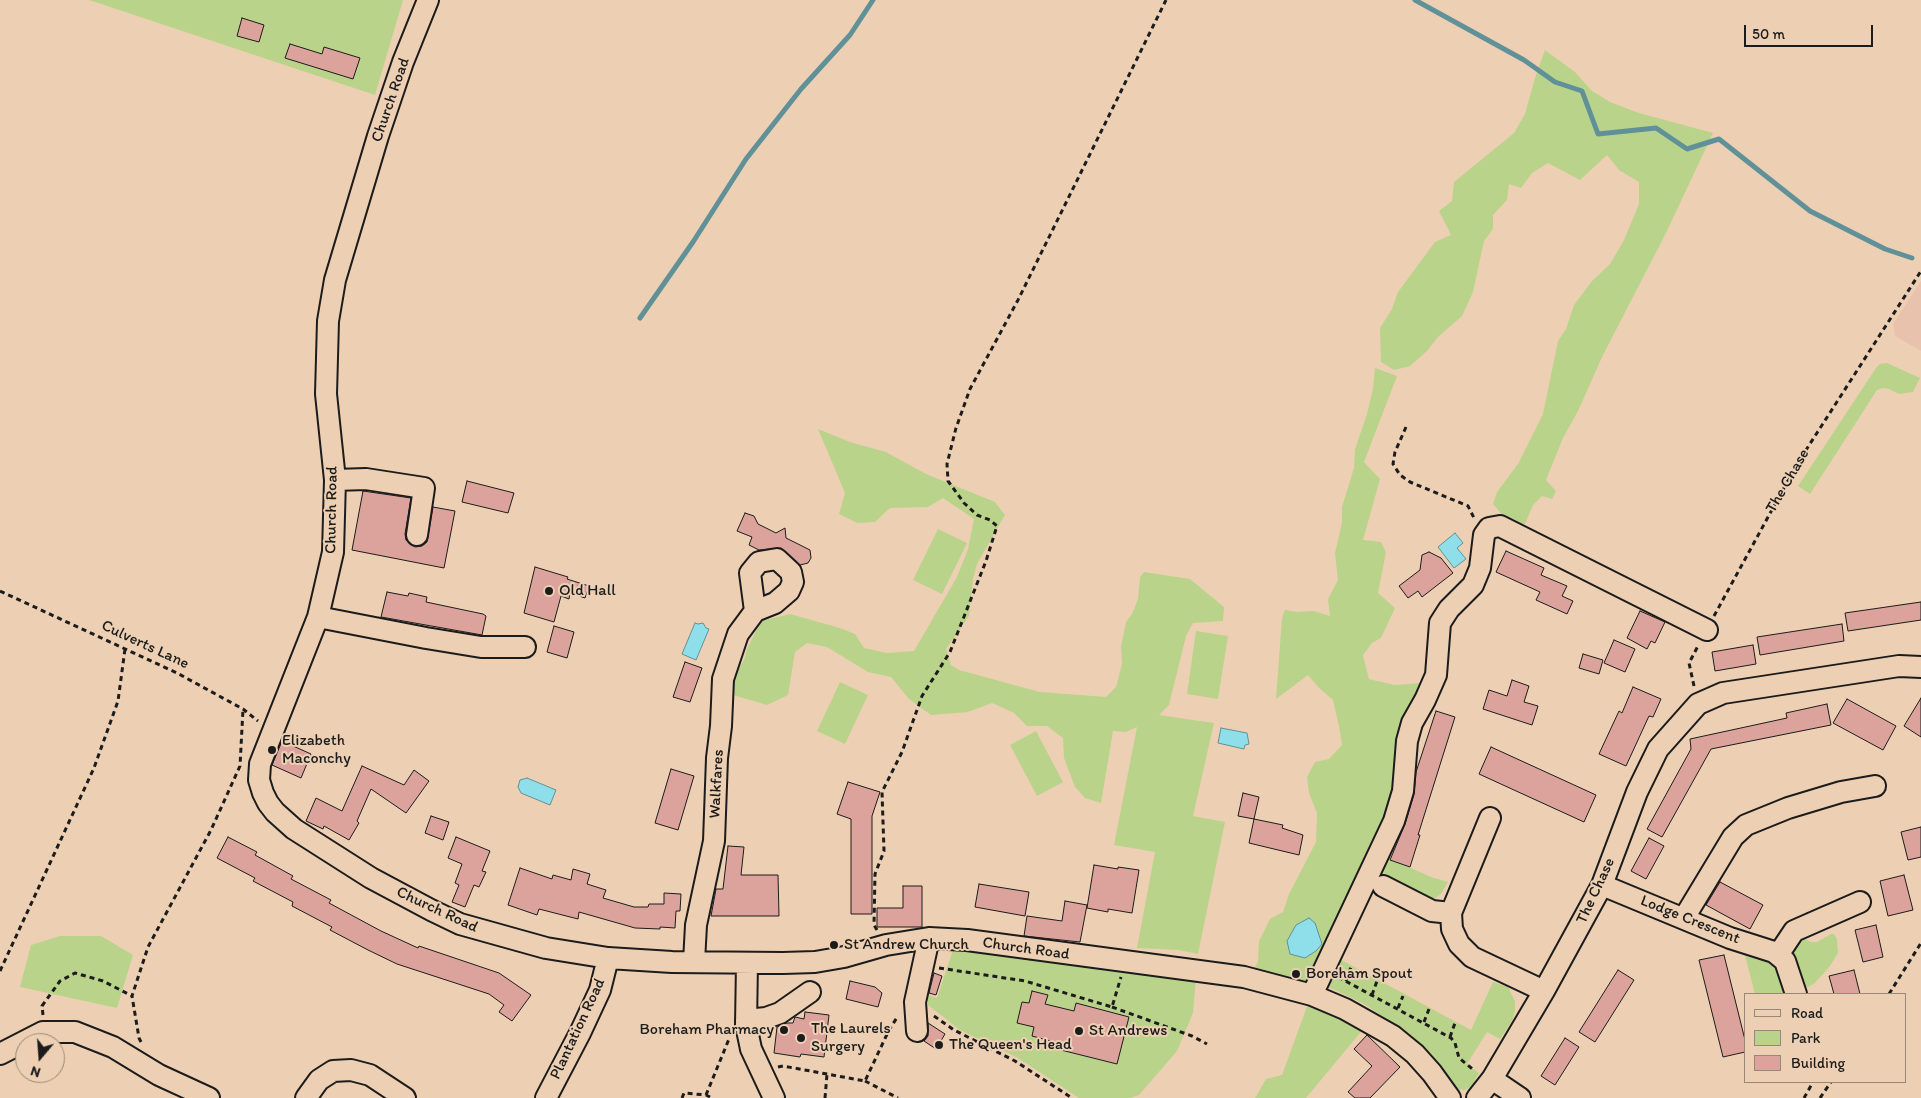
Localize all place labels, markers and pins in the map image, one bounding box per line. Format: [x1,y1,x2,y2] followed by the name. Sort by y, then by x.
[559,581,616,601] place label: Old Hall
[543,585,555,597] marker: Old Hall
[282,731,351,769] place label: Elizabeth Maconchy
[266,744,278,756] marker: Elizabeth Maconchy
[844,935,969,955] place label: St Andrew Church
[828,939,840,951] marker: St Andrew Church
[1306,964,1412,984] place label: Boreham Spout
[1290,968,1302,980] marker: Boreham Spout
[811,1019,891,1057] place label: The Laurels Surgery
[640,1020,774,1040] place label: Boreham Pharmacy
[1089,1021,1167,1041] place label: St Andrews
[778,1024,790,1036] marker: Boreham Pharmacy
[1073,1025,1085,1037] marker: St Andrews
[795,1032,807,1044] marker: The Laurels Surgery
[949,1035,1072,1055] place label: The Queen's Head
[933,1039,945,1051] marker: The Queen's Head

